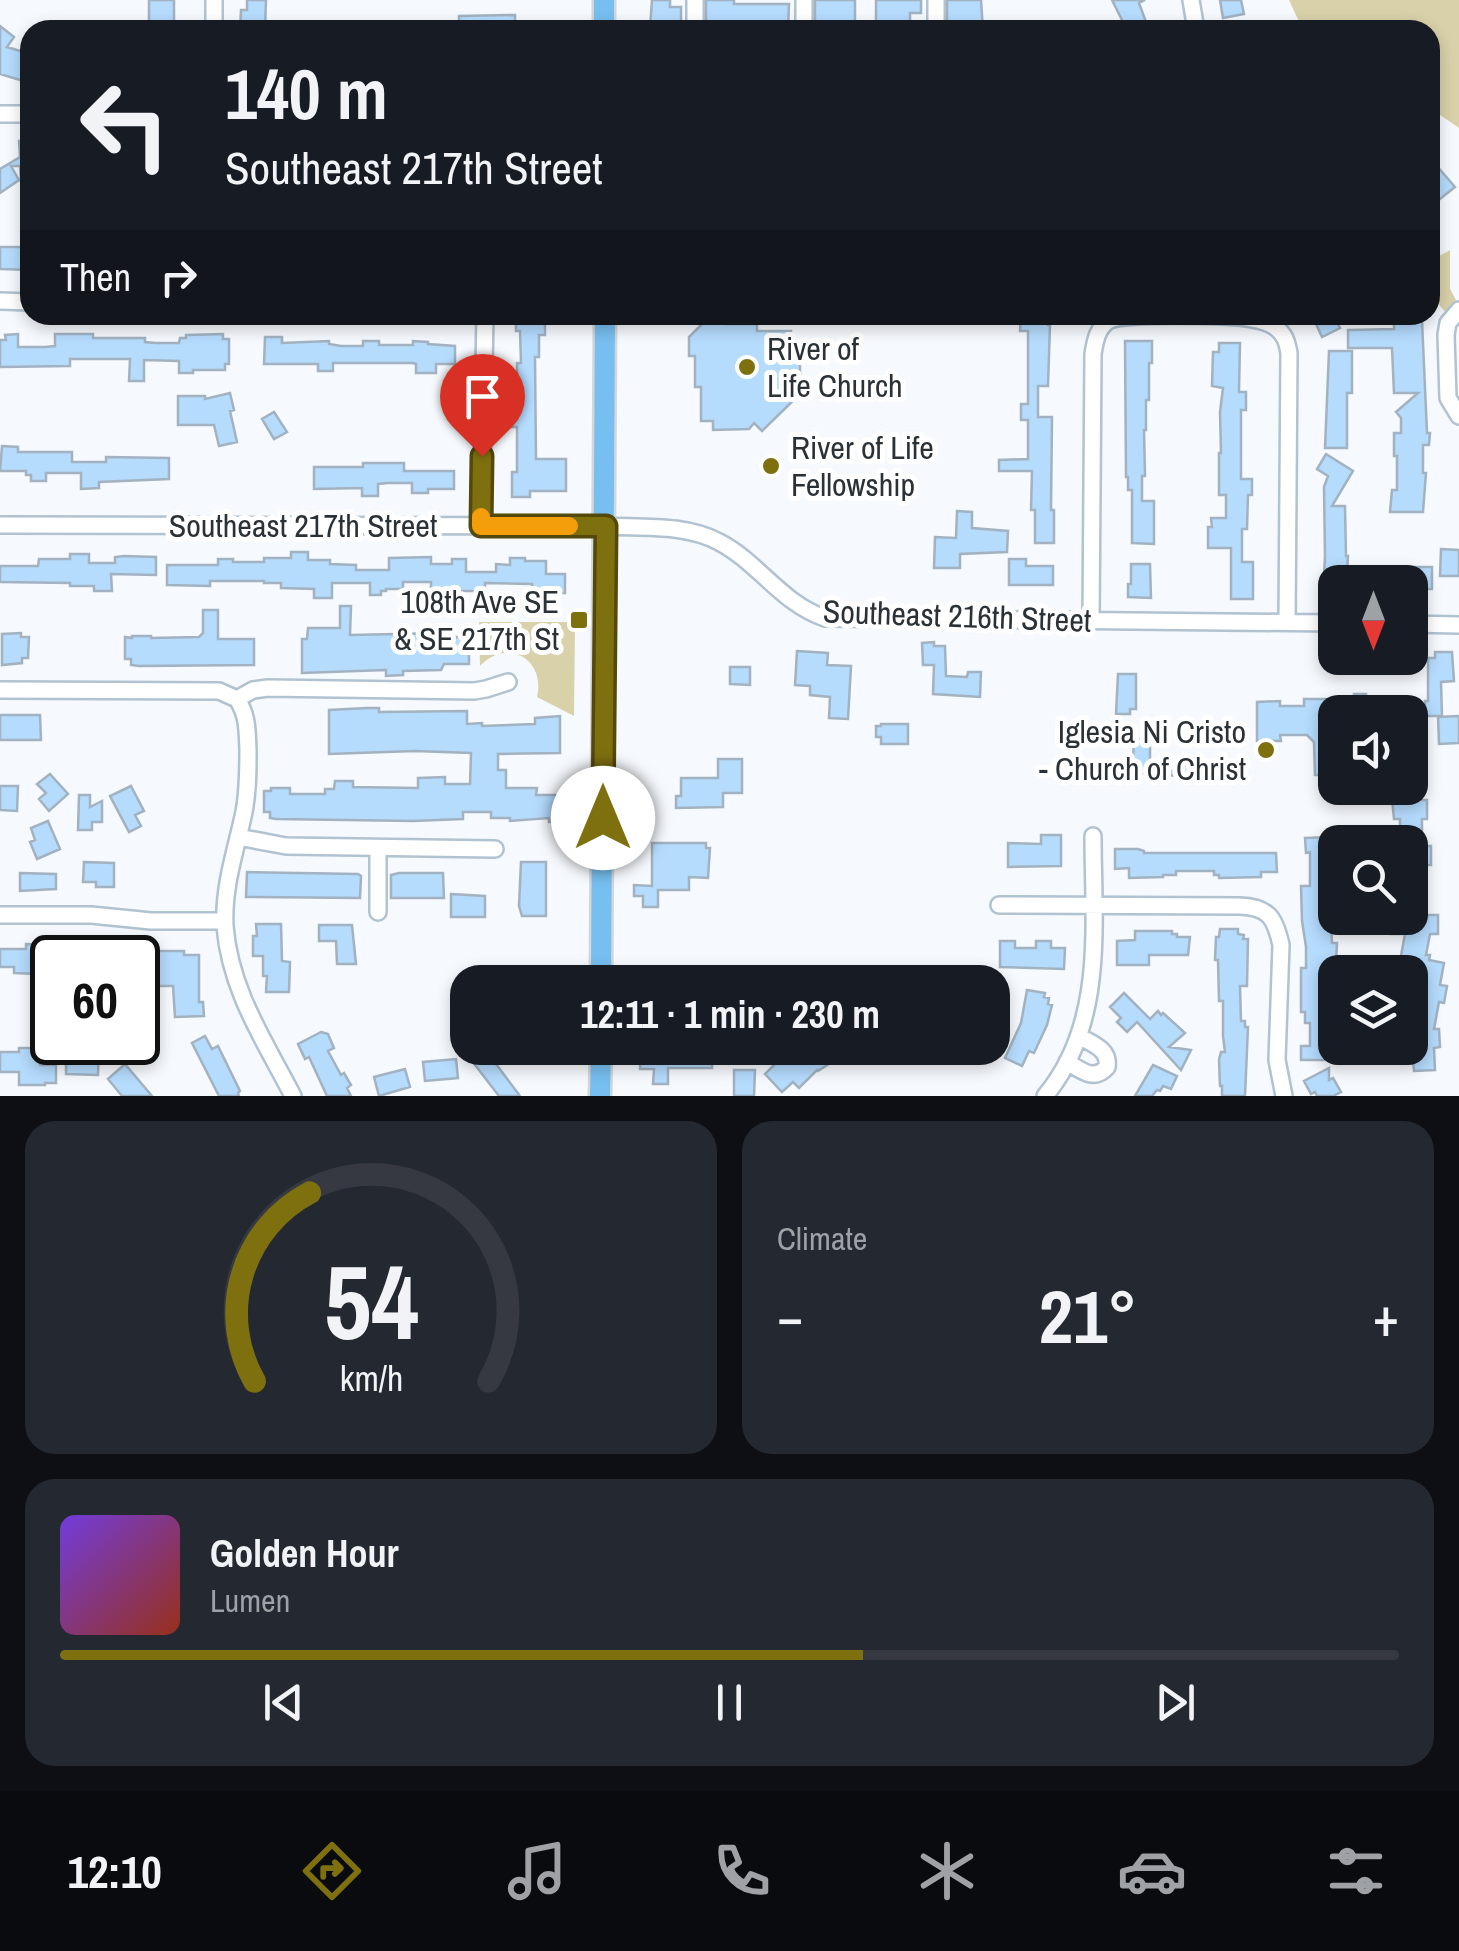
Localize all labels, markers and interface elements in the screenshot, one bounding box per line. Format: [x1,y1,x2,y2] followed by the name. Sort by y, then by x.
[225,47,388,141] text: 140 m
[60,60,190,190] icon: left
[225,137,603,198] text: Southeast 217th Street
[151,250,206,305] icon: right
[60,252,131,303] text: Then
[767,327,903,407] place label: River of Life Church
[440,354,525,457] pin
[736,356,758,378] marker: River of Life Church
[455,369,510,424] icon: arrive
[791,426,934,506] place label: River of Life Fellowship
[760,455,782,477] marker: River of Life Fellowship
[169,504,437,547] street label: Southeast 217th Street
[1318,565,1428,675] north arrow
[1318,565,1428,1065] map controls
[394,580,559,660] place label: 108th Ave SE & SE 217th St
[822,589,1092,642] street label: Southeast 216th Street
[568,609,590,631] marker: 108th Ave SE & SE 217th St
[1318,695,1428,805] button: sound
[1039,710,1246,790] place label: Iglesia Ni Cristo - Church of Christ
[1255,739,1277,761] marker: Iglesia Ni Cristo - Church of Christ
[551,766,655,870] position arrow
[1318,825,1428,935] button: search
[30,935,160,1065] speed limit sign: 60
[1318,955,1428,1065] button: layers
[580,989,880,1040] text: 12:11 · 1 min · 230 m
[777,1217,867,1260] text: Climate
[324,1231,418,1371] text: 54
[1039,1265,1137,1366] text: 21°
[777,1279,803,1353] text: −
[1373,1279,1399,1353] text: +
[339,1354,403,1402] text: km/h
[210,1528,399,1579] text: Golden Hour
[210,1579,290,1622] text: Lumen
[256,1675,311,1730] icon: previous
[702,1675,757,1730] icon: pause
[1148,1675,1203,1730] icon: next
[297,1836,367,1906] icon: directions
[502,1836,572,1906] icon: music
[707,1836,777,1906] icon: phone
[912,1836,982,1906] icon: climate
[1117,1836,1187,1906] icon: car
[1321,1836,1391,1906] icon: filters
[67,1841,162,1902] text: 12:10

